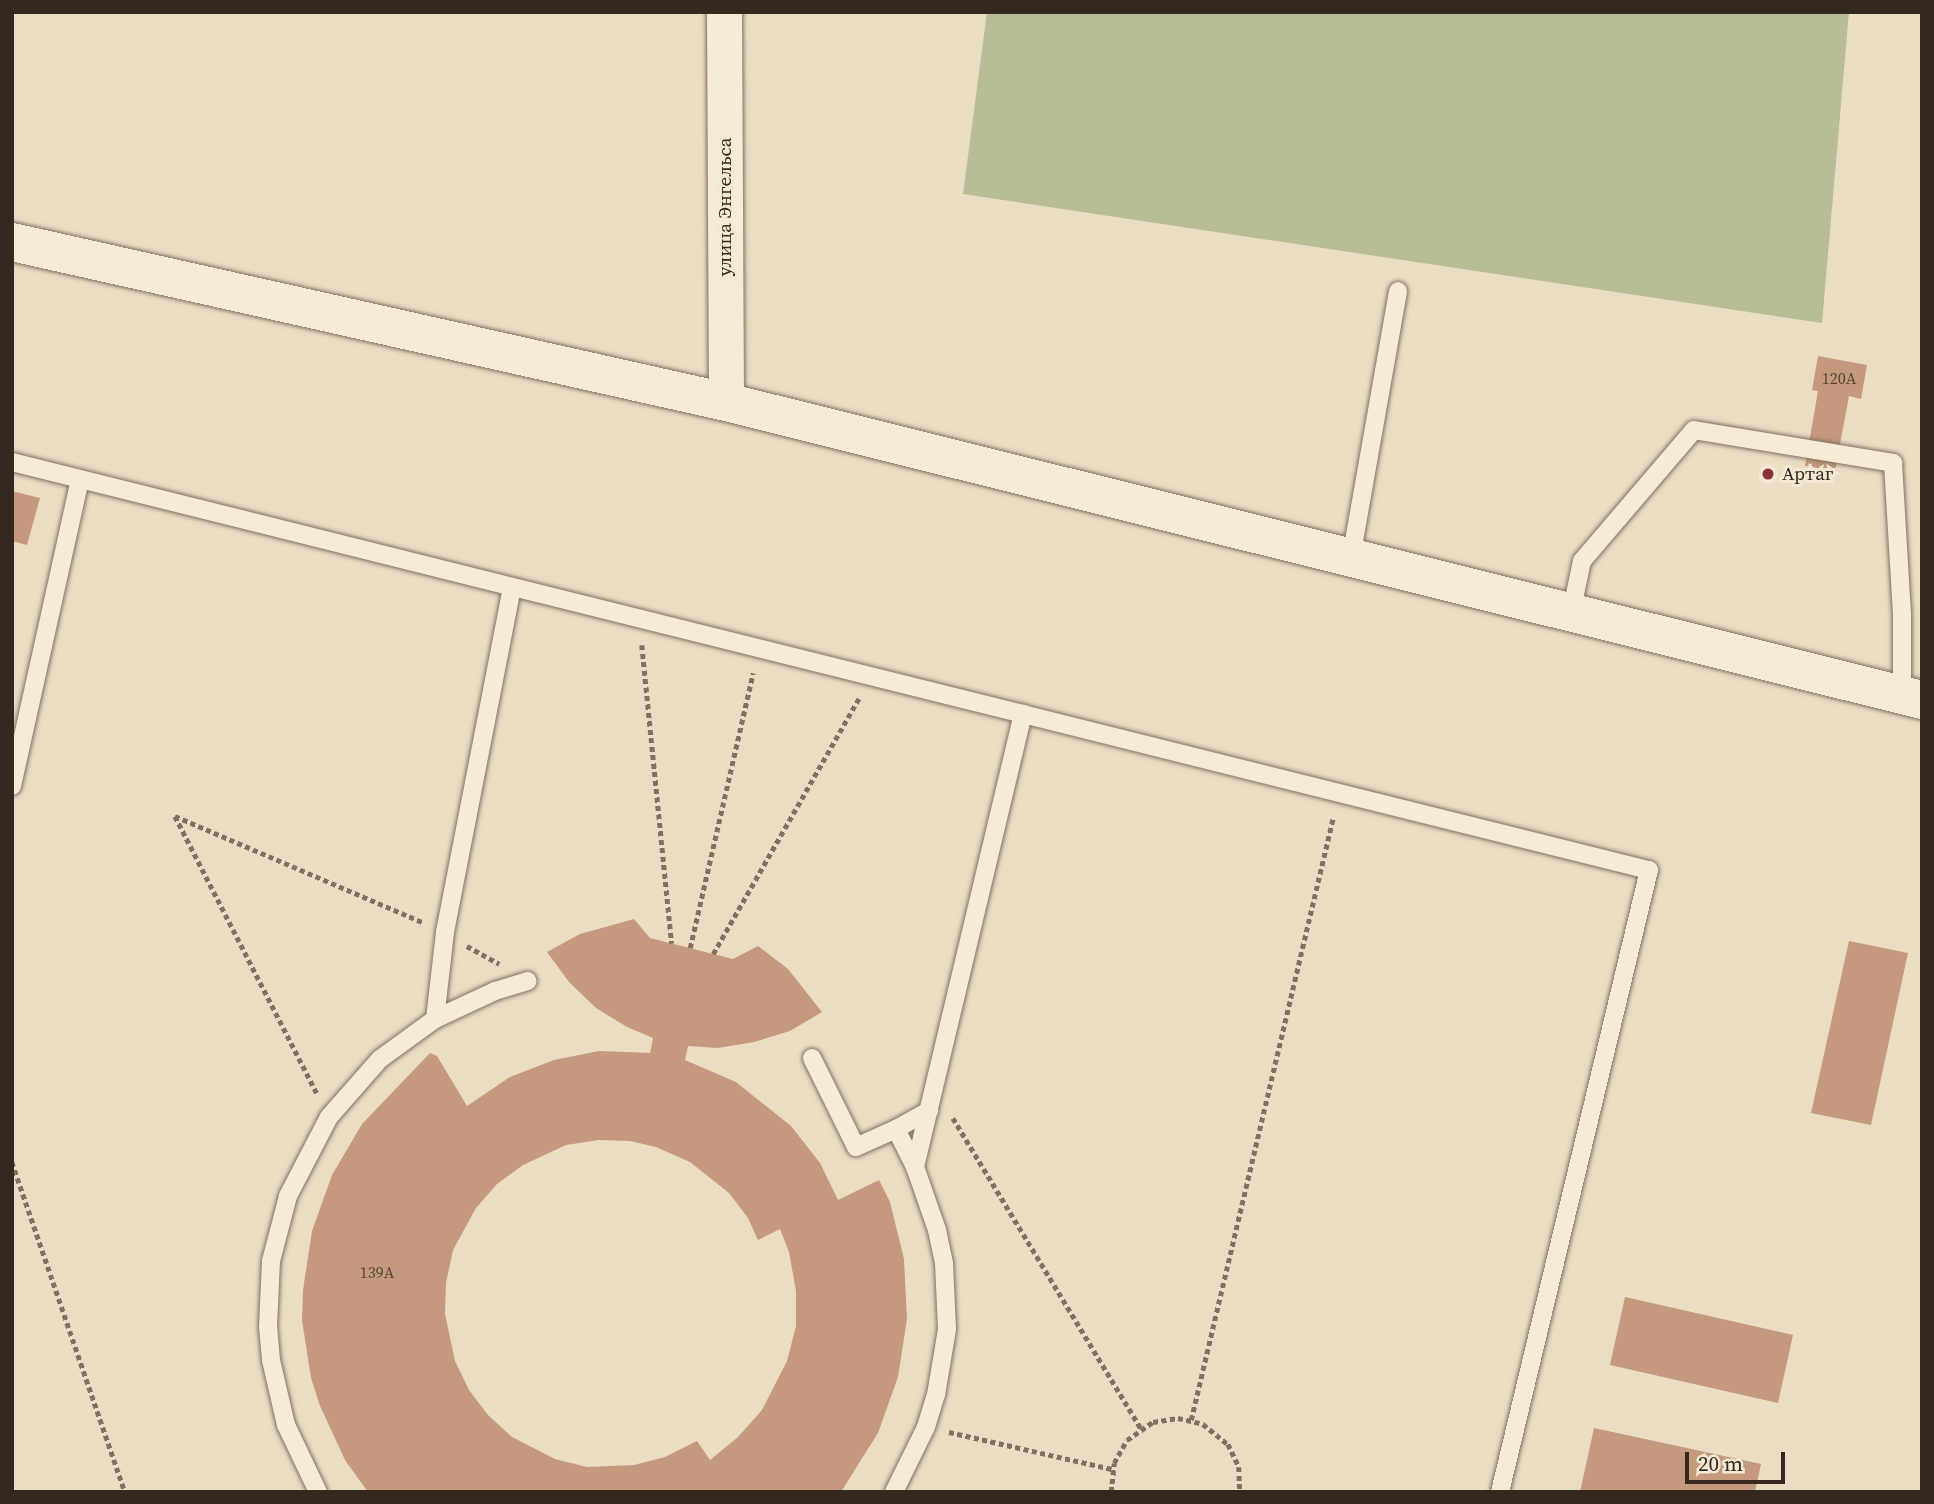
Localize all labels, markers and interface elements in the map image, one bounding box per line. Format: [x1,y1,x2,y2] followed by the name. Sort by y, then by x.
[714,138,736,276] street label: улица Энгельса
[1822,368,1856,388] house number: 120А
[1782,463,1833,485] place label: Артаг
[1760,466,1776,482] marker: Артаг
[360,1262,394,1282] house number: 139А
[1689,1438,1789,1482] scale bar
[1698,1449,1743,1478] text: 20 m

